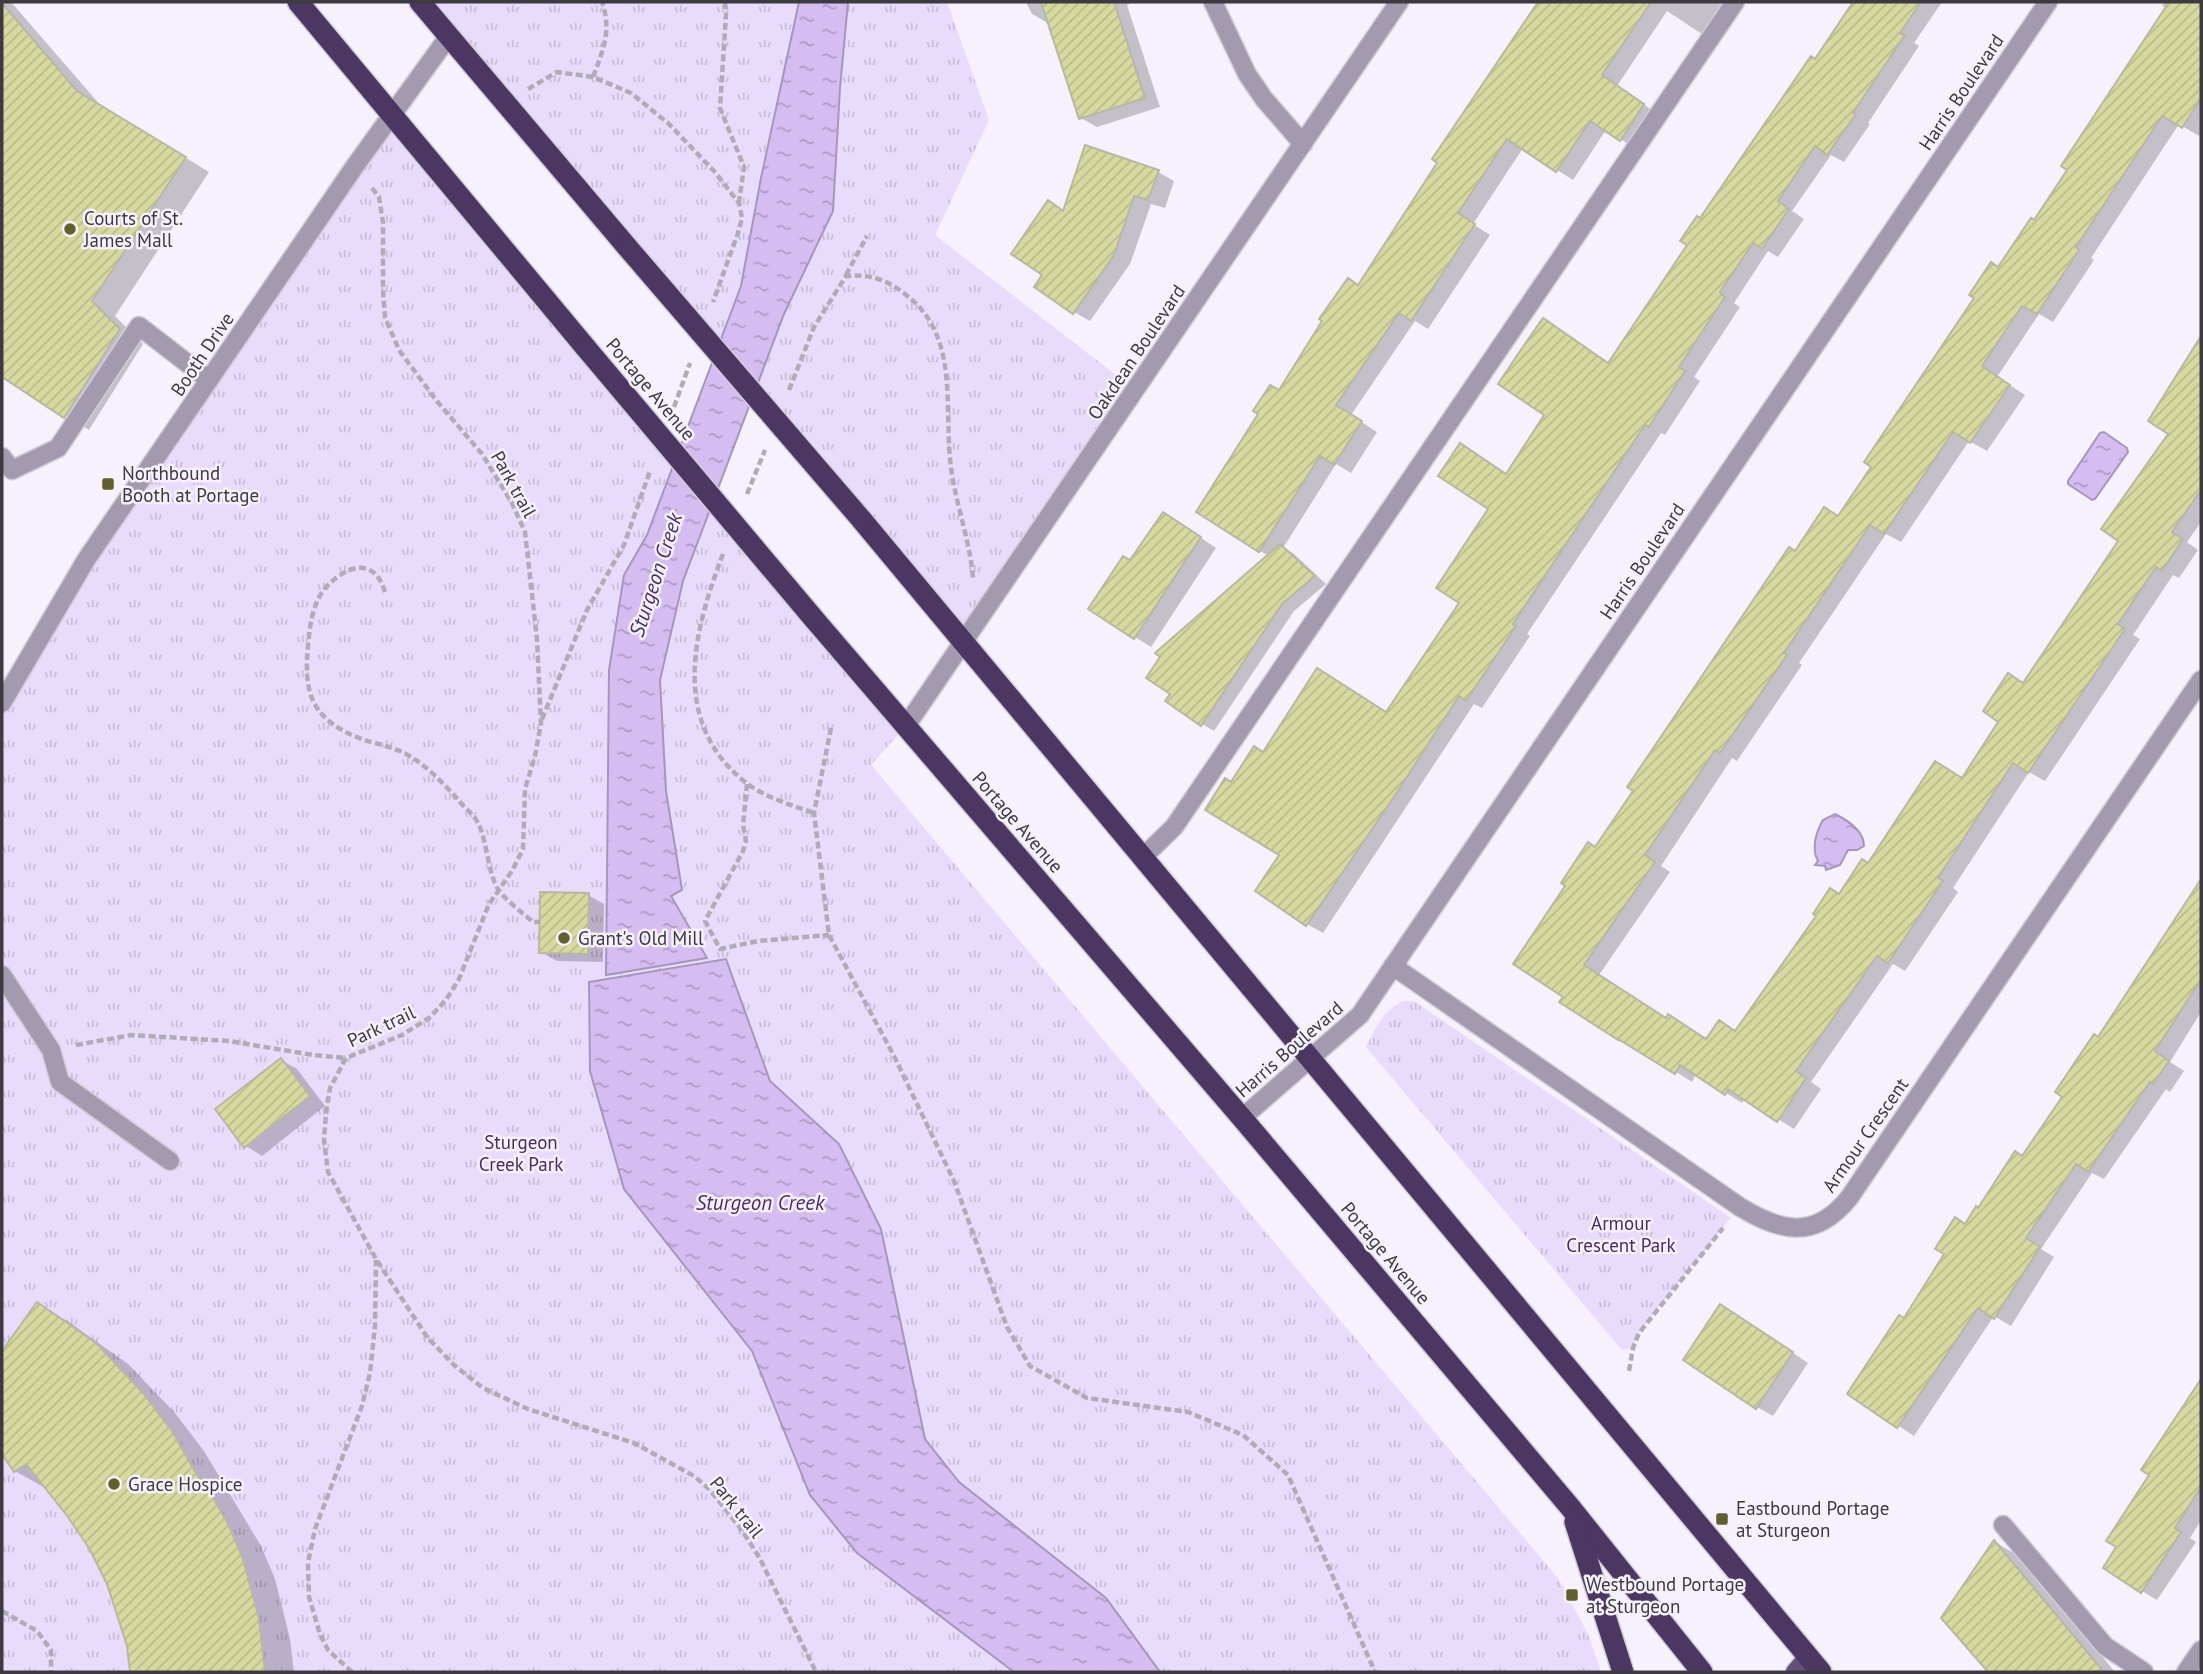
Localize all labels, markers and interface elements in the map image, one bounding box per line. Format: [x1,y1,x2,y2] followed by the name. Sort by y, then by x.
[1913,29,2009,155] street label: Harris Boulevard
[83,206,183,252] place label: Courts of St. James Mall
[62,221,78,237] marker: Courts of St. James Mall
[1082,280,1190,424] street label: Oakdean Boulevard
[165,308,239,400] street label: Booth Drive
[601,333,701,445] street label: Portage Avenue
[486,447,542,522] street label: Park trail
[122,461,259,507] place label: Northbound Booth at Portage
[100,476,116,492] marker: Northbound Booth at Portage
[1594,498,1690,624] street label: Harris Boulevard
[623,508,689,640] water label: Sturgeon Creek
[967,766,1069,878] street label: Portage Avenue
[578,926,704,950] place label: Grant's Old Mill
[556,930,572,946] marker: Grant's Old Mill
[1230,996,1348,1102] street label: Harris Boulevard
[343,1000,419,1052] street label: Park trail
[1817,1073,1914,1197] street label: Armour Crescent
[479,1130,563,1176] park label: Sturgeon Creek Park
[696,1189,826,1216] water label: Sturgeon Creek
[1336,1197,1436,1309] street label: Portage Avenue
[1566,1211,1676,1257] park label: Armour Crescent Park
[705,1471,769,1543] street label: Park trail
[128,1472,242,1496] place label: Grace Hospice
[106,1476,122,1492] marker: Grace Hospice
[1736,1496,1889,1542] place label: Eastbound Portage at Sturgeon
[1714,1511,1730,1527] marker: Eastbound Portage at Sturgeon
[1586,1572,1744,1618] place label: Westbound Portage at Sturgeon
[1564,1587,1580,1603] marker: Westbound Portage at Sturgeon

